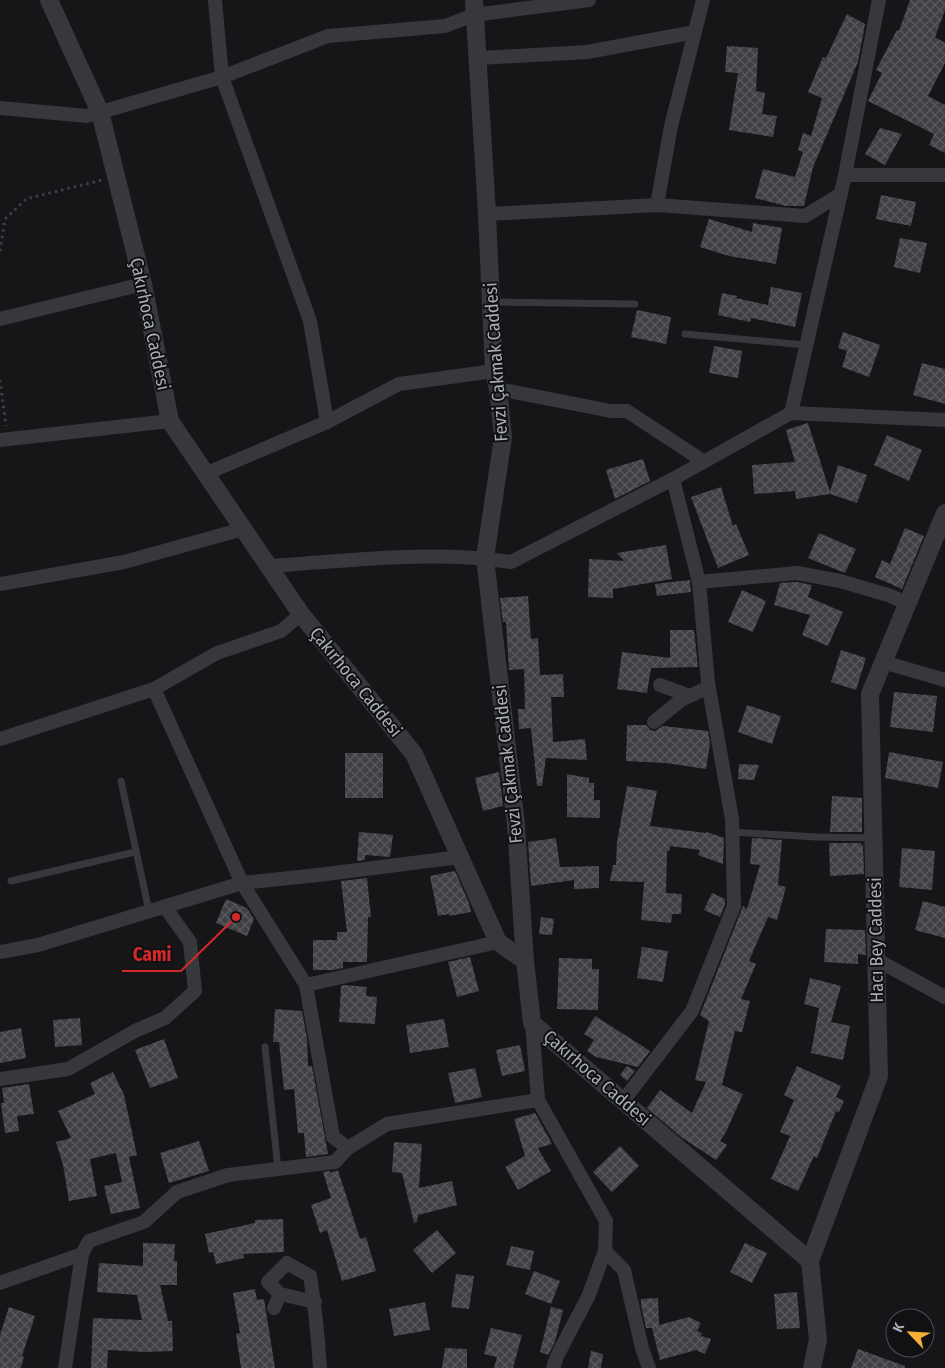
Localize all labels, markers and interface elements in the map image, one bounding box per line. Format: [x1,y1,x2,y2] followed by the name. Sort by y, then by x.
[125,256,175,392] street label: Çakırhoca Caddesi
[479,282,513,442] street label: Fevzi Çakmak Caddesi
[305,623,407,741] street label: Çakırhoca Caddesi
[489,683,527,845] street label: Fevzi Çakmak Caddesi
[864,877,888,1003] street label: Hacı Bey Caddesi
[122,937,181,971] callout: Cami
[133,943,171,966] text: Cami
[539,1026,655,1130] street label: Çakırhoca Caddesi
[885,1308,935,1358] north arrow
[889,1320,908,1335] text: K

